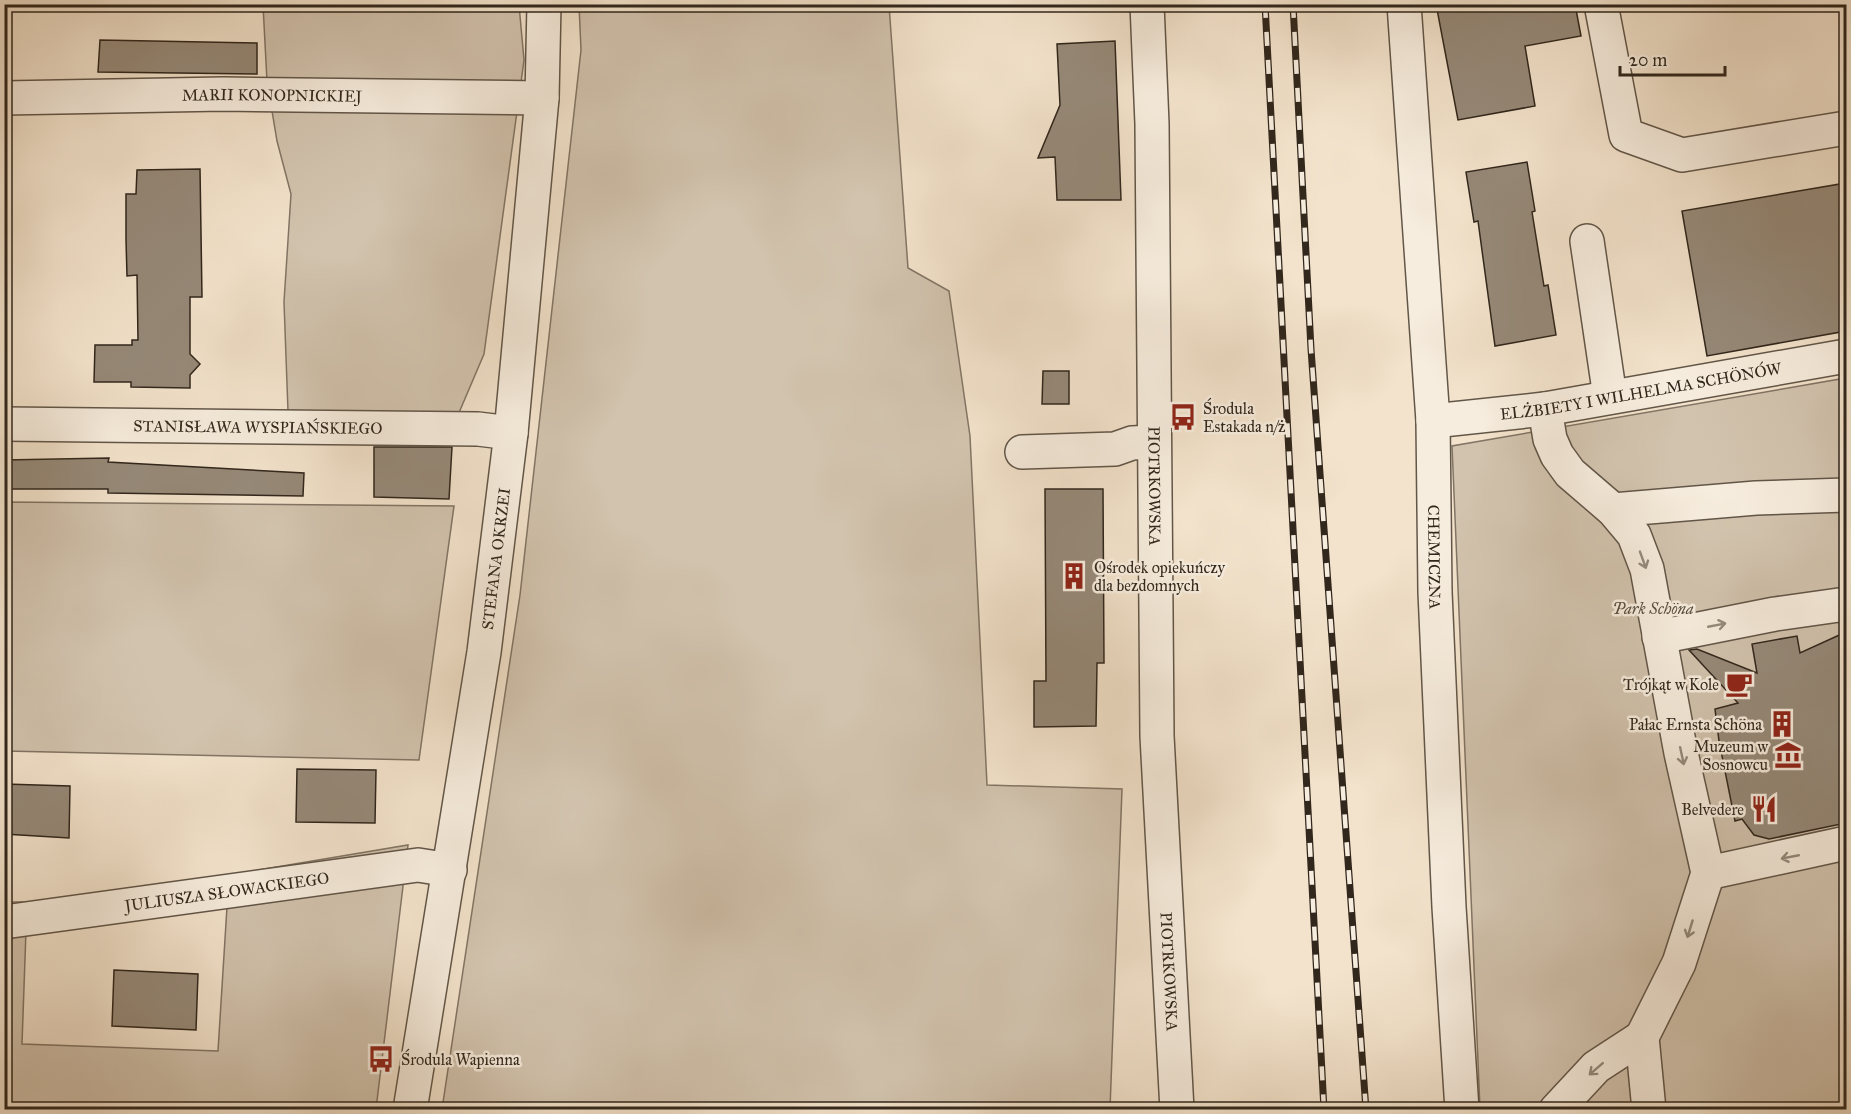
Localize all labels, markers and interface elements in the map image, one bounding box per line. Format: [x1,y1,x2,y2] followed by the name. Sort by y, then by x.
[1620,39,1725,77] scale bar
[1629,49,1667,71] text: 20 m
[182,84,363,106] street label: MARII KONOPNICKIEJ
[1499,358,1784,423] street label: ELŻBIETY I WILHELMA SCHÖNÓW
[1203,397,1286,436] place label: Środula Estakada n/ż
[1168,402,1198,432] bus stop icon: Środula Estakada n/ż
[133,416,383,437] street label: STANISŁAWA WYSPIAŃSKIEGO
[1145,426,1165,546] street label: PIOTRKOWSKA
[477,486,514,631] street label: STEFANA OKRZEI
[1424,505,1445,610] street label: CHEMICZNA
[1639,550,1650,568] one-way arrow
[1094,558,1225,595] place label: Ośrodek opiekuńczy dla bezdomnych
[1059,561,1089,591] building icon: Ośrodek opiekuńczy dla bezdomnych
[1612,599,1694,618] park label: Park Schöna
[1706,619,1726,630] one-way arrow
[1724,669,1754,699] cafe icon: Trójkąt w Kole
[1623,675,1719,694] place label: Trójkąt w Kole
[1767,709,1797,739] building icon: Pałac Ernsta Schöna
[1629,715,1762,734] place label: Pałac Ernsta Schöna
[1693,737,1769,774] place label: Muzeum w Sosnowcu
[1773,740,1803,770] museum icon: Muzeum w Sosnowcu
[1677,746,1688,765] one-way arrow
[1749,794,1779,824] restaurant icon: Belvedere
[1681,800,1744,819] place label: Belvedere
[1780,852,1800,863] one-way arrow
[121,868,330,916] street label: JULIUSZA SŁOWACKIEGO
[1157,911,1182,1032] street label: PIOTRKOWSKA
[1684,919,1695,938] one-way arrow
[366,1044,396,1074] bus stop icon: Środula Wapienna
[401,1048,520,1069] place label: Środula Wapienna
[1588,1063,1604,1076] one-way arrow

